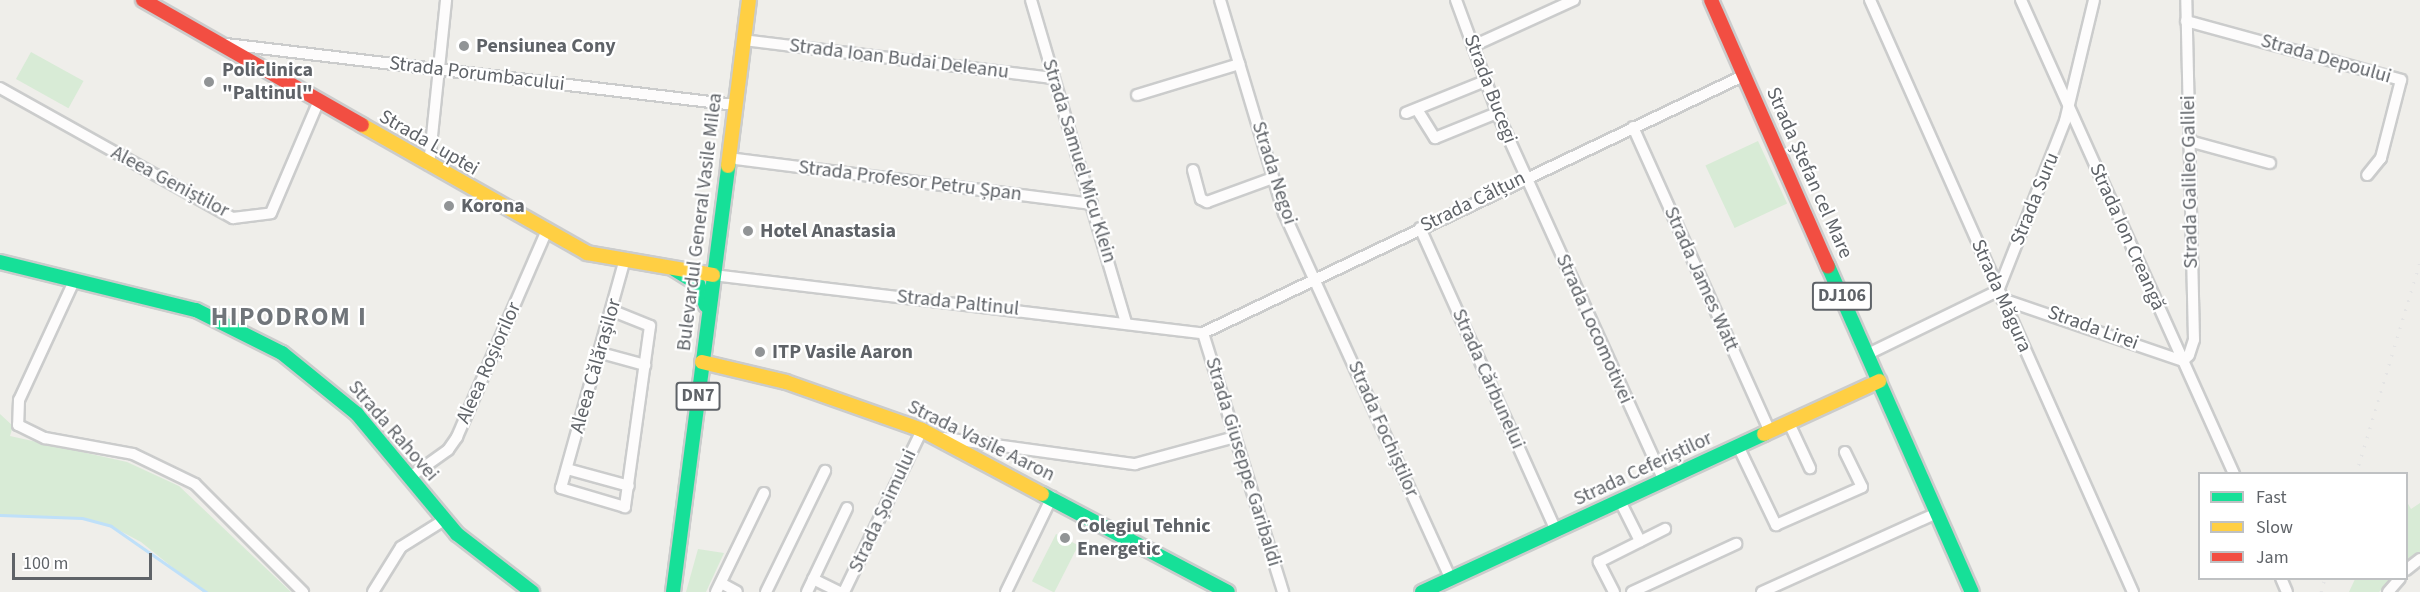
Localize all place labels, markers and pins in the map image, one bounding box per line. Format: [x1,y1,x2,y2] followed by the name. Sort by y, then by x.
[476,34,616,58] place label: Pensiunea Cony
[457,39,471,53] marker: Pensiunea Cony
[222,58,313,105] place label: Policlinica "Paltinul"
[200,73,218,91] marker: Policlinica "Paltinul"
[461,194,525,218] place label: Korona
[442,199,456,213] marker: Korona
[760,219,896,243] place label: Hotel Anastasia
[741,224,755,238] marker: Hotel Anastasia
[772,340,913,364] place label: ITP Vasile Aaron
[753,345,767,359] marker: ITP Vasile Aaron
[1077,514,1211,561] place label: Colegiul Tehnic Energetic
[1058,531,1072,545] marker: Colegiul Tehnic Energetic

